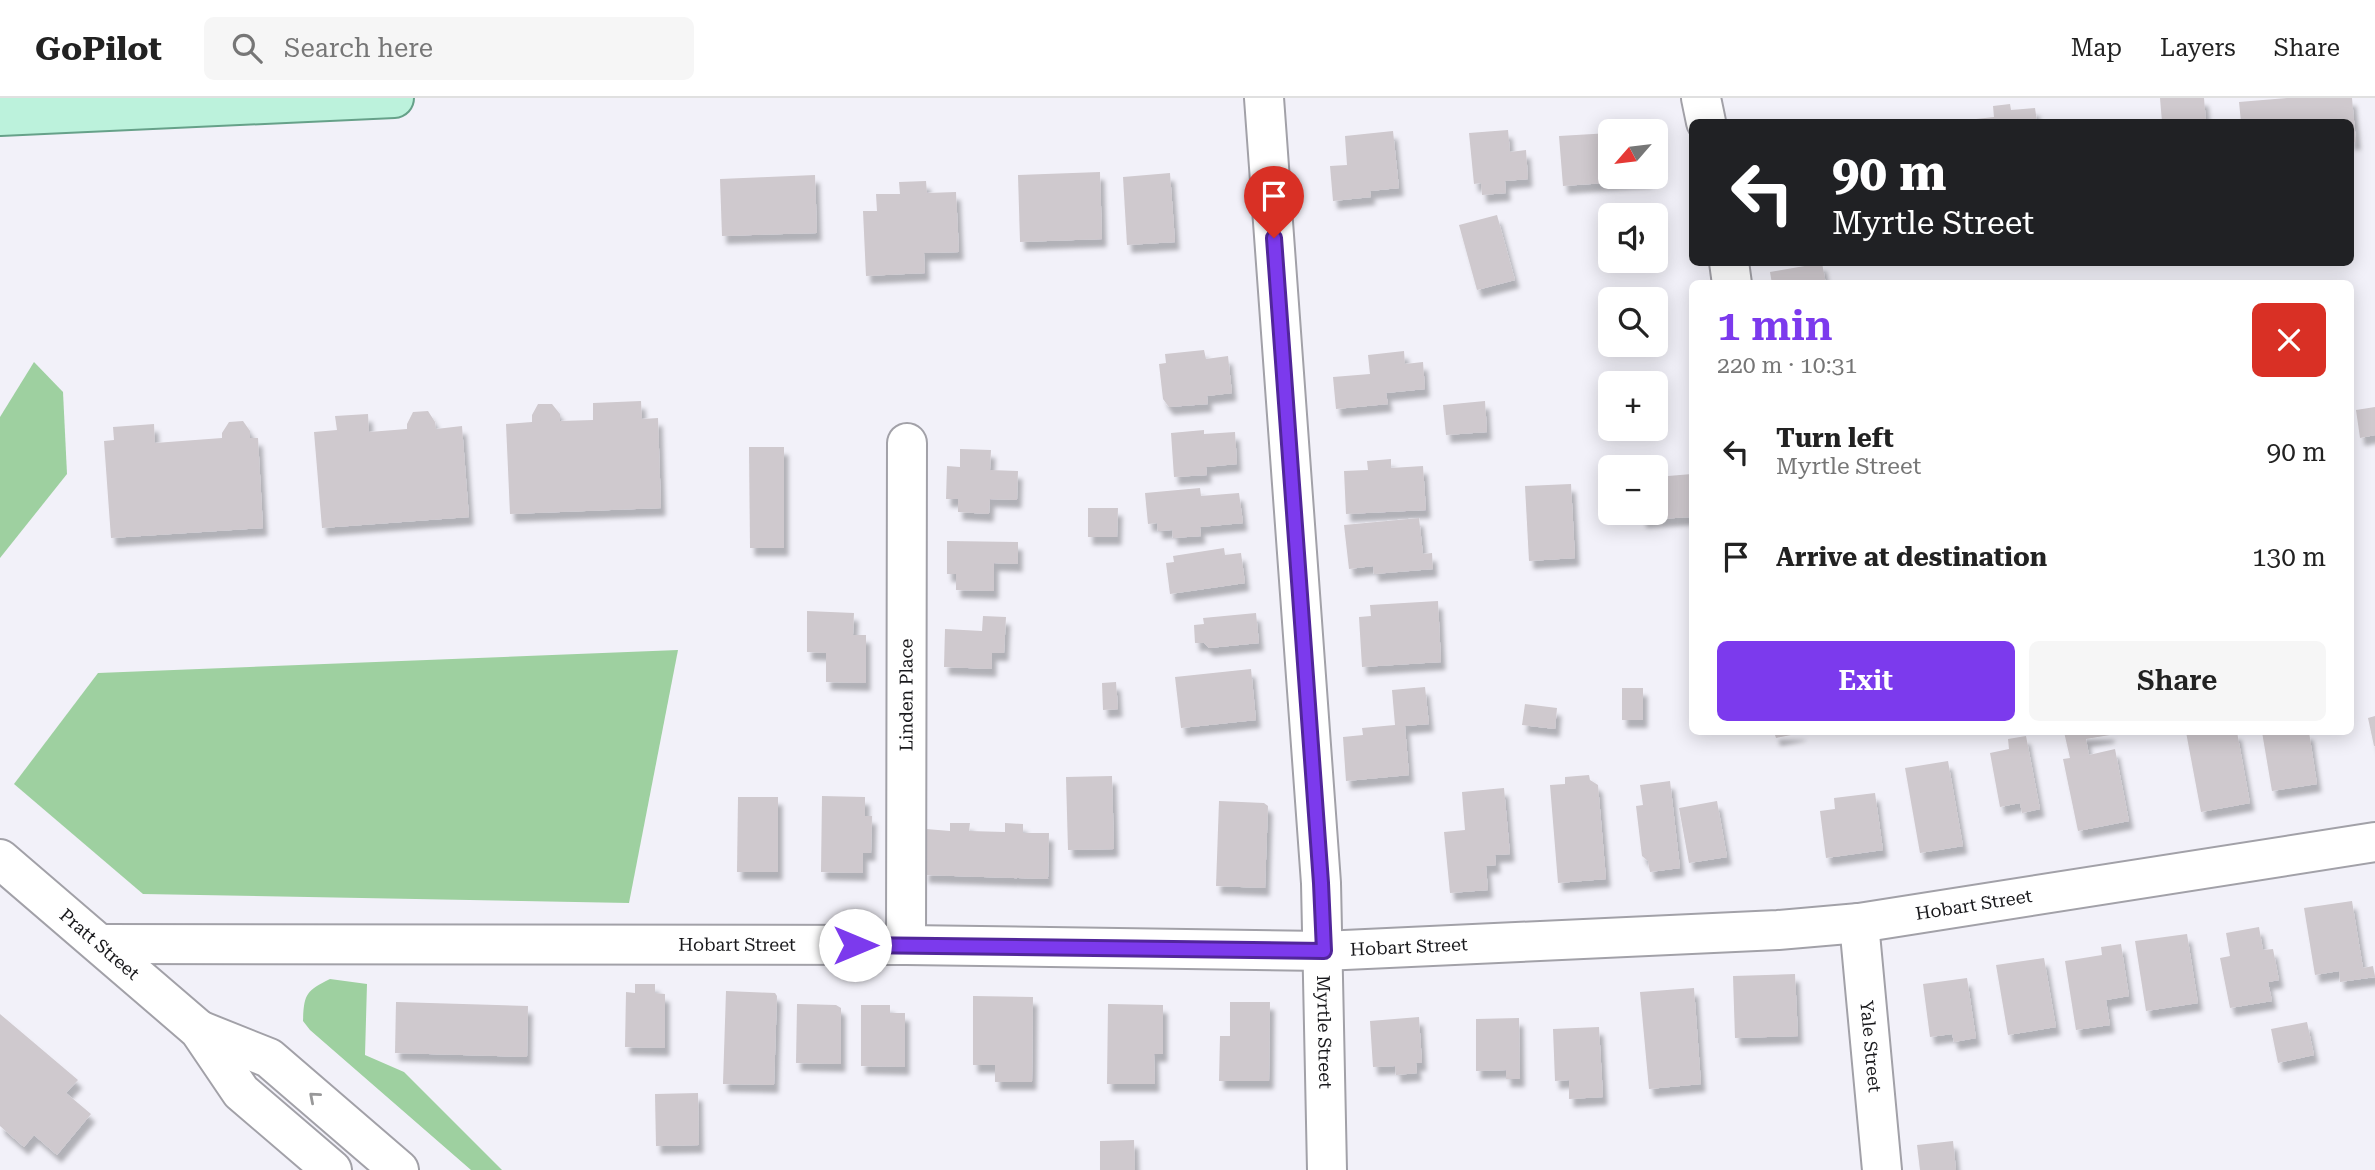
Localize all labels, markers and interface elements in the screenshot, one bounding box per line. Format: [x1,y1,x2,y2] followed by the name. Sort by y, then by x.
[204,17,694,80] search box
[35,29,162,68] text: GoPilot
[228,29,266,67] icon: search
[284,33,433,63] text: Search here
[2071,34,2122,62] text: Map
[2160,34,2236,62] text: Layers
[2274,34,2340,62] text: Share
[1598,119,1668,189] north arrow
[1598,119,1668,525] map controls
[1832,145,1947,202] text: 90 m
[1717,147,1808,238] icon: left
[1244,166,1304,238] pin
[1255,177,1293,215] icon: arrive
[1598,203,1668,273] button: sound
[1832,204,2034,242] text: Myrtle Street
[1598,287,1668,357] button: search
[1717,301,1833,350] text: 1 min
[2252,303,2326,377] button: close
[1717,352,1857,379] text: 220 m · 10:31
[1598,371,1668,441] button: +
[1776,423,1894,453] text: Turn left
[1717,433,1755,471] icon: left
[2267,437,2326,467] text: 90 m
[1776,453,1921,480] text: Myrtle Street
[1598,455,1668,525] button: −
[1717,538,1755,576] icon: arrive
[1776,542,2047,572] text: Arrive at destination
[2252,542,2326,572] text: 130 m
[895,639,917,751] street label: Linden Place
[1717,641,2015,721] button: Exit
[2029,641,2326,721] button: Share
[1914,885,2034,924] street label: Hobart Street
[56,904,144,984] street label: Pratt Street
[818,908,892,982] position arrow
[1350,933,1468,960] street label: Hobart Street
[678,934,796,955] street label: Hobart Street
[1313,975,1336,1089] street label: Myrtle Street
[1856,999,1886,1094] street label: Yale Street
[310,1093,323,1105] one-way arrow

